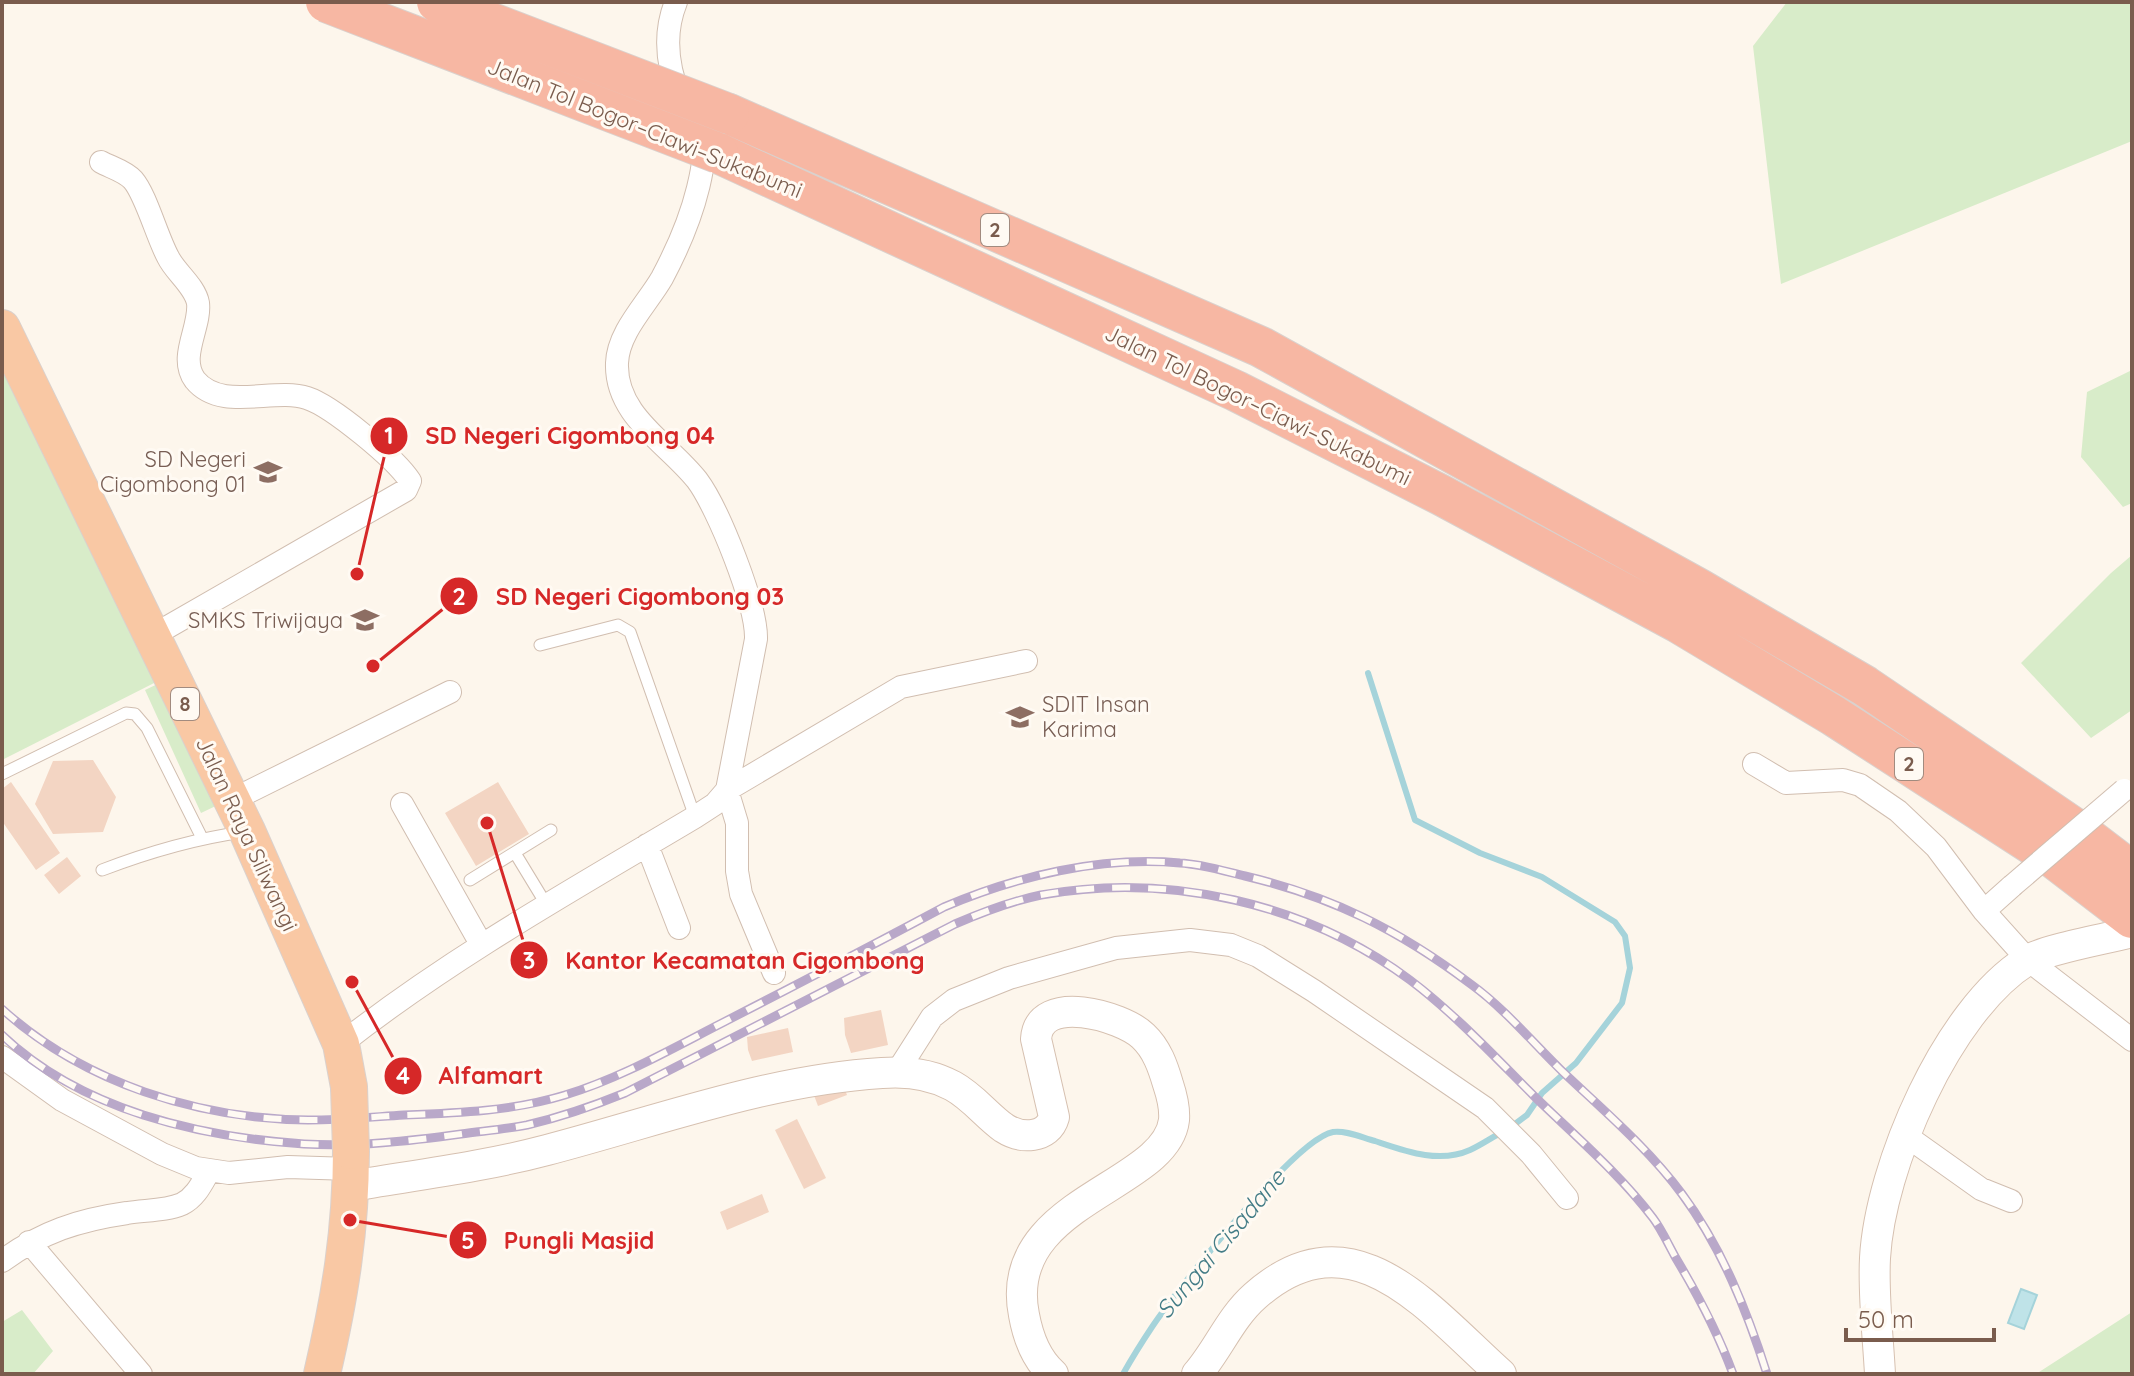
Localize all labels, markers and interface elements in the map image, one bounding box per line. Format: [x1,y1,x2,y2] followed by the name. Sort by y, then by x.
[483,52,807,204] street label: Jalan Tol Bogor–Ciawi–Sukabumi
[981,214,1009,246] road number: 2
[1100,319,1416,491] street label: Jalan Tol Bogor–Ciawi–Sukabumi
[369,412,731,460] callout: SD Negeri Cigombong 04
[384,420,394,450] text: 1
[425,420,715,450] text: SD Negeri Cigombong 04
[100,445,246,498] place label: SD Negeri Cigombong 01
[253,457,283,487] school or university icon: SD Negeri Cigombong 01
[439,572,800,620] callout: SD Negeri Cigombong 03
[452,581,466,611] text: 2
[496,581,784,611] text: SD Negeri Cigombong 03
[350,605,380,635] school or university icon: SMKS Triwijaya
[188,606,343,634] place label: SMKS Triwijaya
[171,688,199,720] road number: 8
[1042,690,1150,743] place label: SDIT Insan Karima
[1005,702,1035,732] school or university icon: SDIT Insan Karima
[190,732,304,936] street label: Jalan Raya Siliwangi
[1895,748,1923,780] road number: 2
[509,936,940,984] callout: Kantor Kecamatan Cigombong
[523,945,535,975] text: 3
[565,945,925,975] text: Kantor Kecamatan Cigombong
[383,1052,560,1100] callout: Alfamart
[396,1060,410,1090] text: 4
[439,1060,543,1090] text: Alfamart
[1149,1162,1292,1324] water label: Sungai Cisadane
[448,1216,671,1264] callout: Pungli Masjid
[461,1225,475,1255] text: 5
[504,1225,654,1255] text: Pungli Masjid
[1846,1292,1994,1342] scale bar
[1858,1304,1914,1334] text: 50 m

